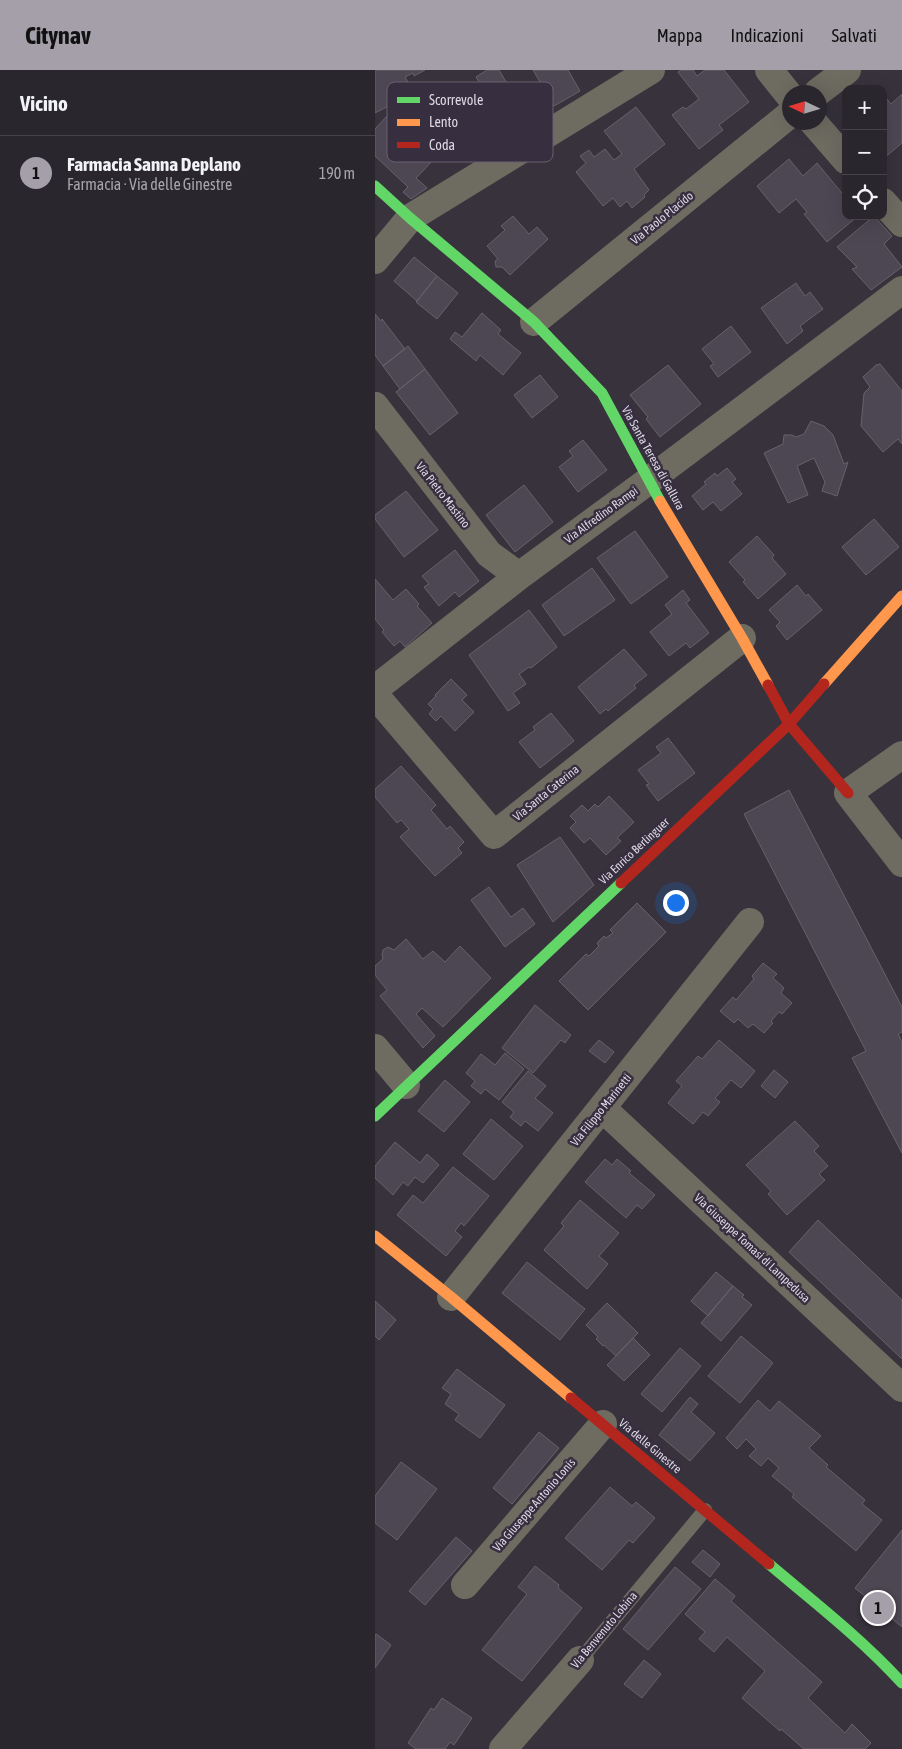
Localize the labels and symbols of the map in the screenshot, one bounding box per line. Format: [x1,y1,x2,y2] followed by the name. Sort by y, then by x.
[387,82,553,162] legend
[782,85,827,130] north arrow
[429,92,483,108] text: Scorrevole
[429,114,458,130] text: Lento
[429,137,455,153] text: Coda
[628,188,696,247] street label: Via Paolo Placido
[619,404,687,512] street label: Via Santa Teresa di Gallura
[413,459,473,531] street label: Via Pietro Mastino
[562,484,640,546] street label: Via Alfredino Rampi
[510,762,582,824] street label: Via Santa Caterina
[596,814,672,887] street label: Via Enrico Berlinguer
[663,890,689,916] your location
[568,1071,634,1149] street label: Via Filippo Marinetti
[691,1191,813,1305] street label: Via Giuseppe Tomasi di Lampedusa
[616,1416,684,1476] street label: Via delle Ginestre
[490,1456,578,1554] street label: Via Giuseppe Antonio Lonis
[568,1589,640,1671] street label: Via Benvenuto Lobina
[862,1589,894,1627] pin: 1

